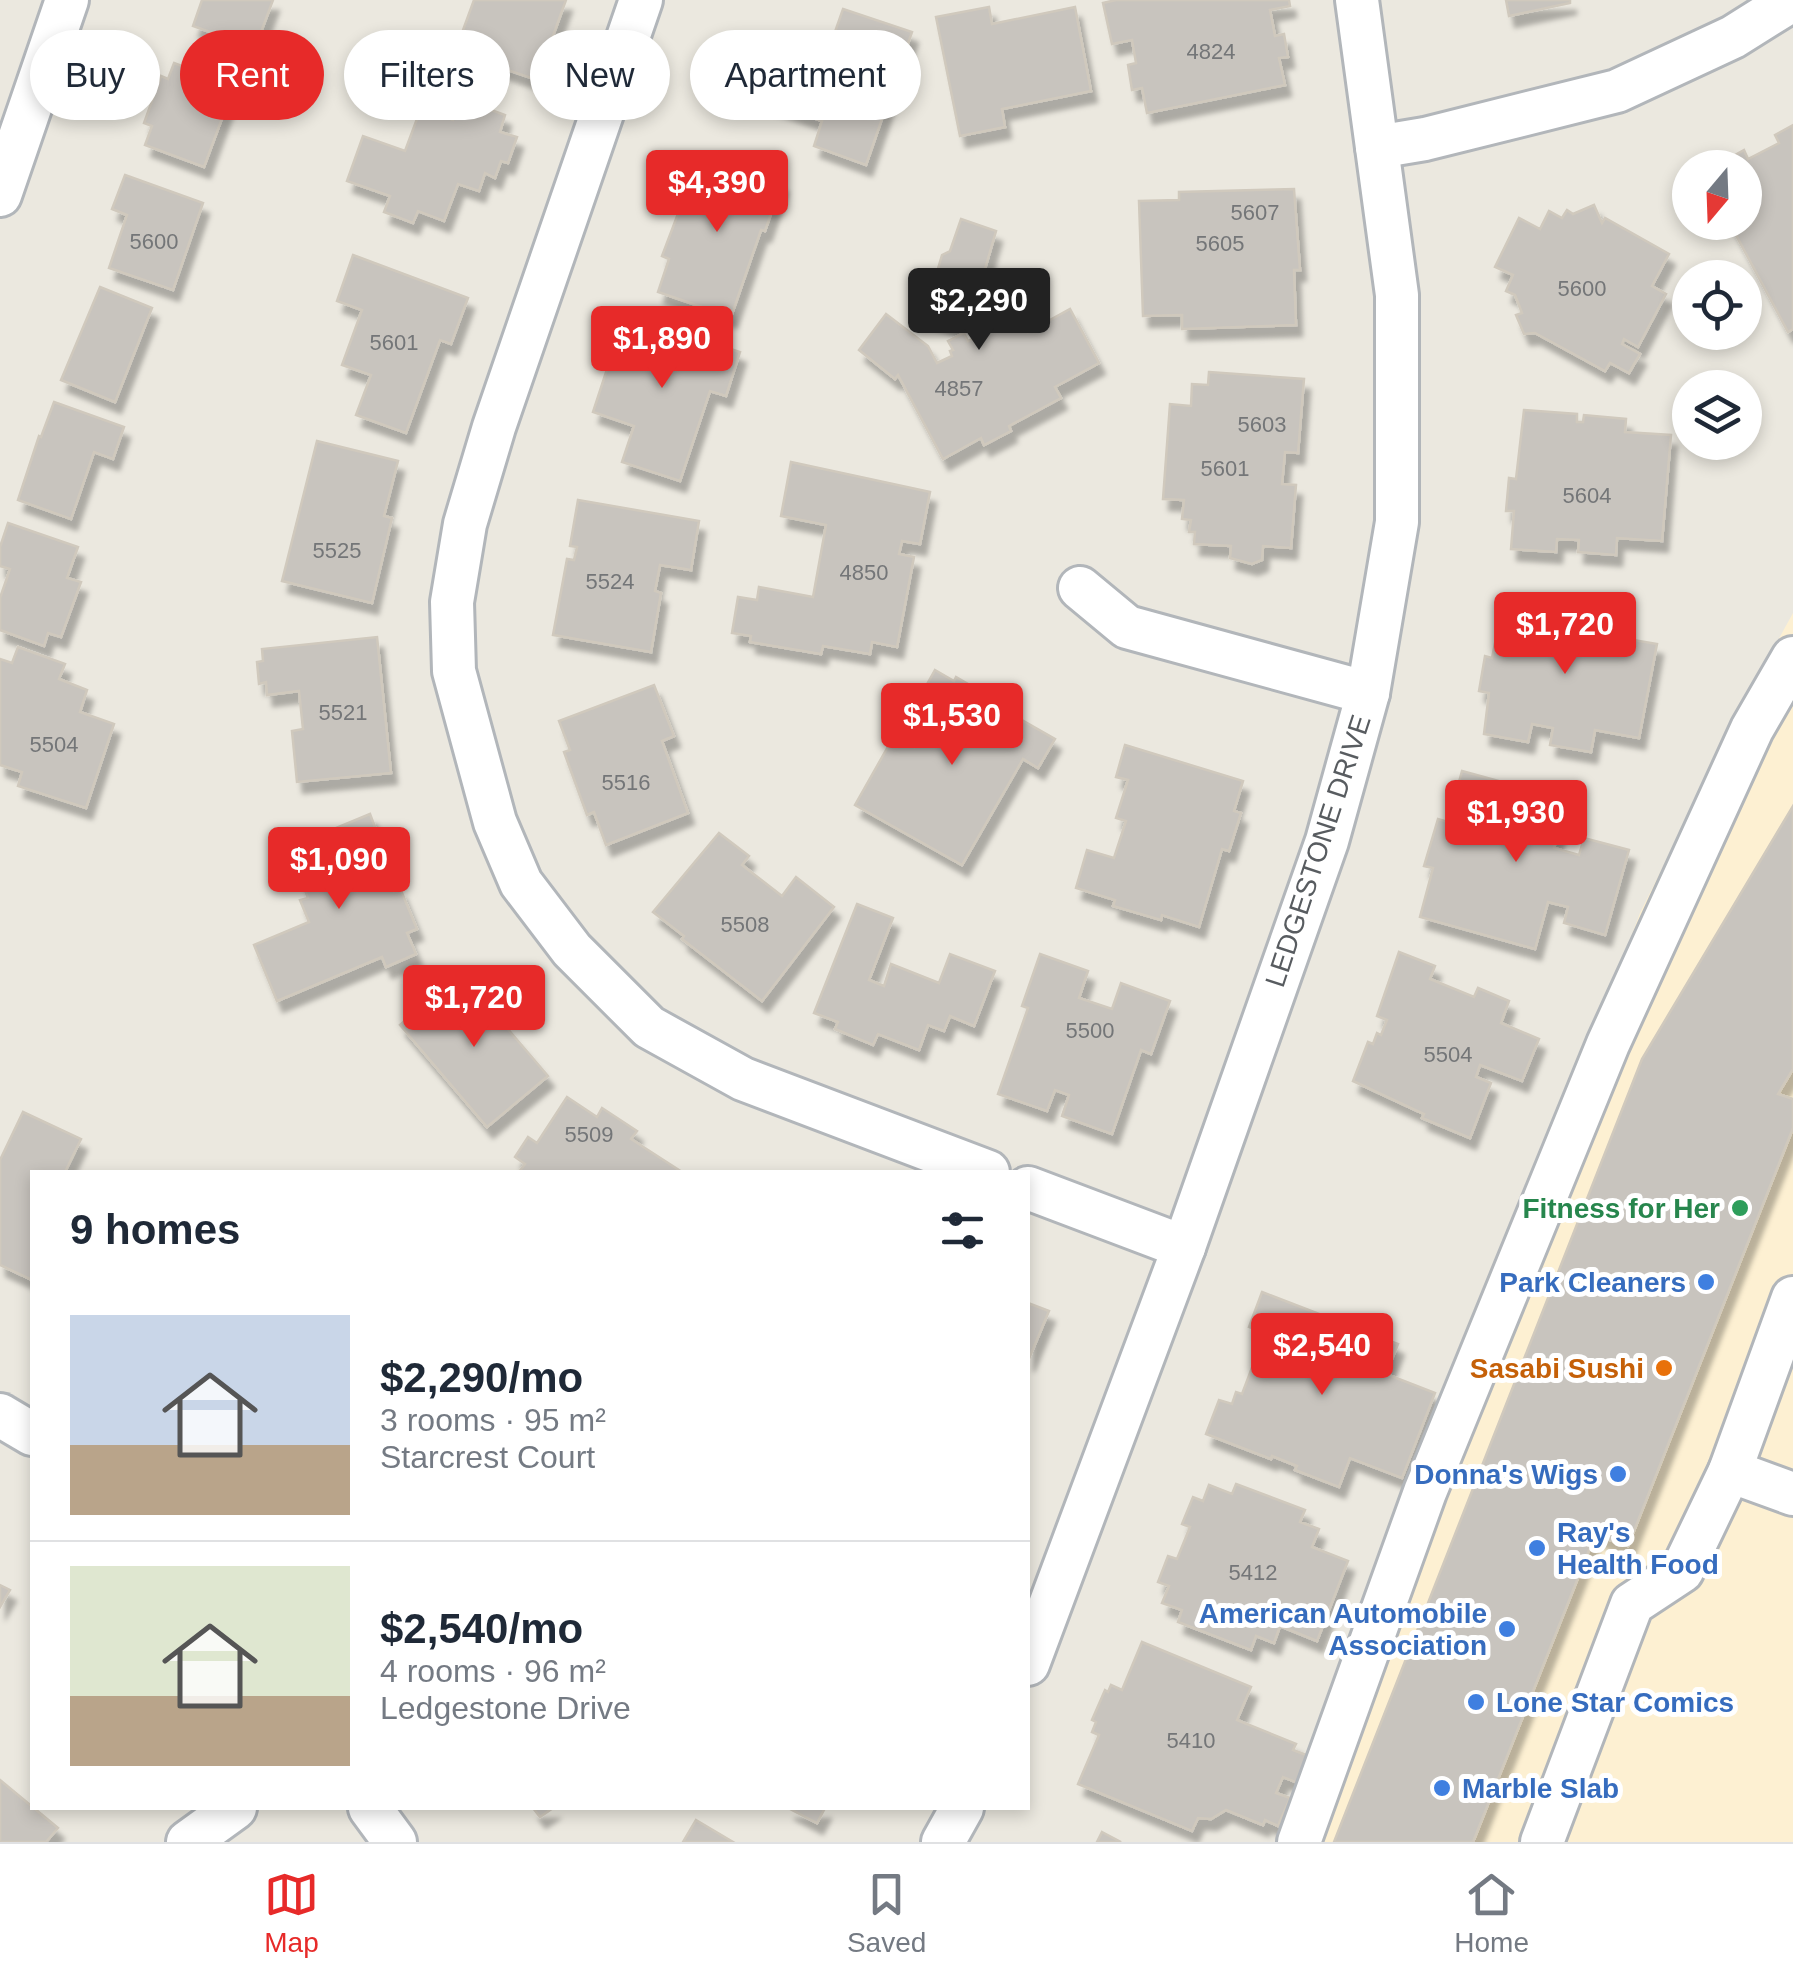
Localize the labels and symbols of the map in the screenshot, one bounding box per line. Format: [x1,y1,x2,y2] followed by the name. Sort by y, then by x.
[1187,39,1235,64] house number: 4824
[636,150,798,235] pin: $4,390
[1672,150,1762,240] north arrow
[1231,200,1279,225] house number: 5607
[130,229,178,254] house number: 5600
[1196,231,1244,256] house number: 5605
[898,268,1060,353] pin: $2,290
[1558,276,1606,301] house number: 5600
[581,306,743,391] pin: $1,890
[370,330,418,355] house number: 5601
[935,376,983,401] house number: 4857
[1238,412,1286,437] house number: 5603
[1201,456,1249,481] house number: 5601
[1563,483,1611,508] house number: 5604
[313,538,361,563] house number: 5525
[840,560,888,585] house number: 4850
[586,569,634,594] house number: 5524
[1484,592,1646,677] pin: $1,720
[871,683,1033,768] pin: $1,530
[319,700,367,725] house number: 5521
[1259,711,1377,991] street label: LEDGESTONE DRIVE
[30,732,78,757] house number: 5504
[602,770,650,795] house number: 5516
[1435,780,1597,865] pin: $1,930
[258,827,420,912] pin: $1,090
[721,912,769,937] house number: 5508
[393,965,555,1050] pin: $1,720
[1066,1018,1114,1043] house number: 5500
[1424,1042,1472,1067] house number: 5504
[565,1122,613,1147] house number: 5509
[1522,1193,1720,1224] place label: Fitness for Her
[1729,1197,1751,1219] marker: Fitness for Her
[1499,1267,1686,1298] place label: Park Cleaners
[1695,1271,1717,1293] marker: Park Cleaners
[1241,1313,1403,1398] pin: $2,540
[1470,1353,1644,1384] place label: Sasabi Sushi
[1653,1357,1675,1379] marker: Sasabi Sushi
[1414,1459,1598,1490] place label: Donna's Wigs
[1607,1463,1629,1485] marker: Donna's Wigs
[1557,1517,1719,1580] place label: Ray's Health Food
[1526,1537,1548,1559] marker: Ray's Health Food
[1229,1560,1277,1585] house number: 5412
[1199,1598,1487,1661] place label: American Automobile Association
[1496,1618,1518,1640] marker: American Automobile Association
[1496,1687,1734,1718] place label: Lone Star Comics
[1465,1691,1487,1713] marker: Lone Star Comics
[1167,1728,1215,1753] house number: 5410
[1462,1773,1619,1804] place label: Marble Slab
[1431,1777,1453,1799] marker: Marble Slab

